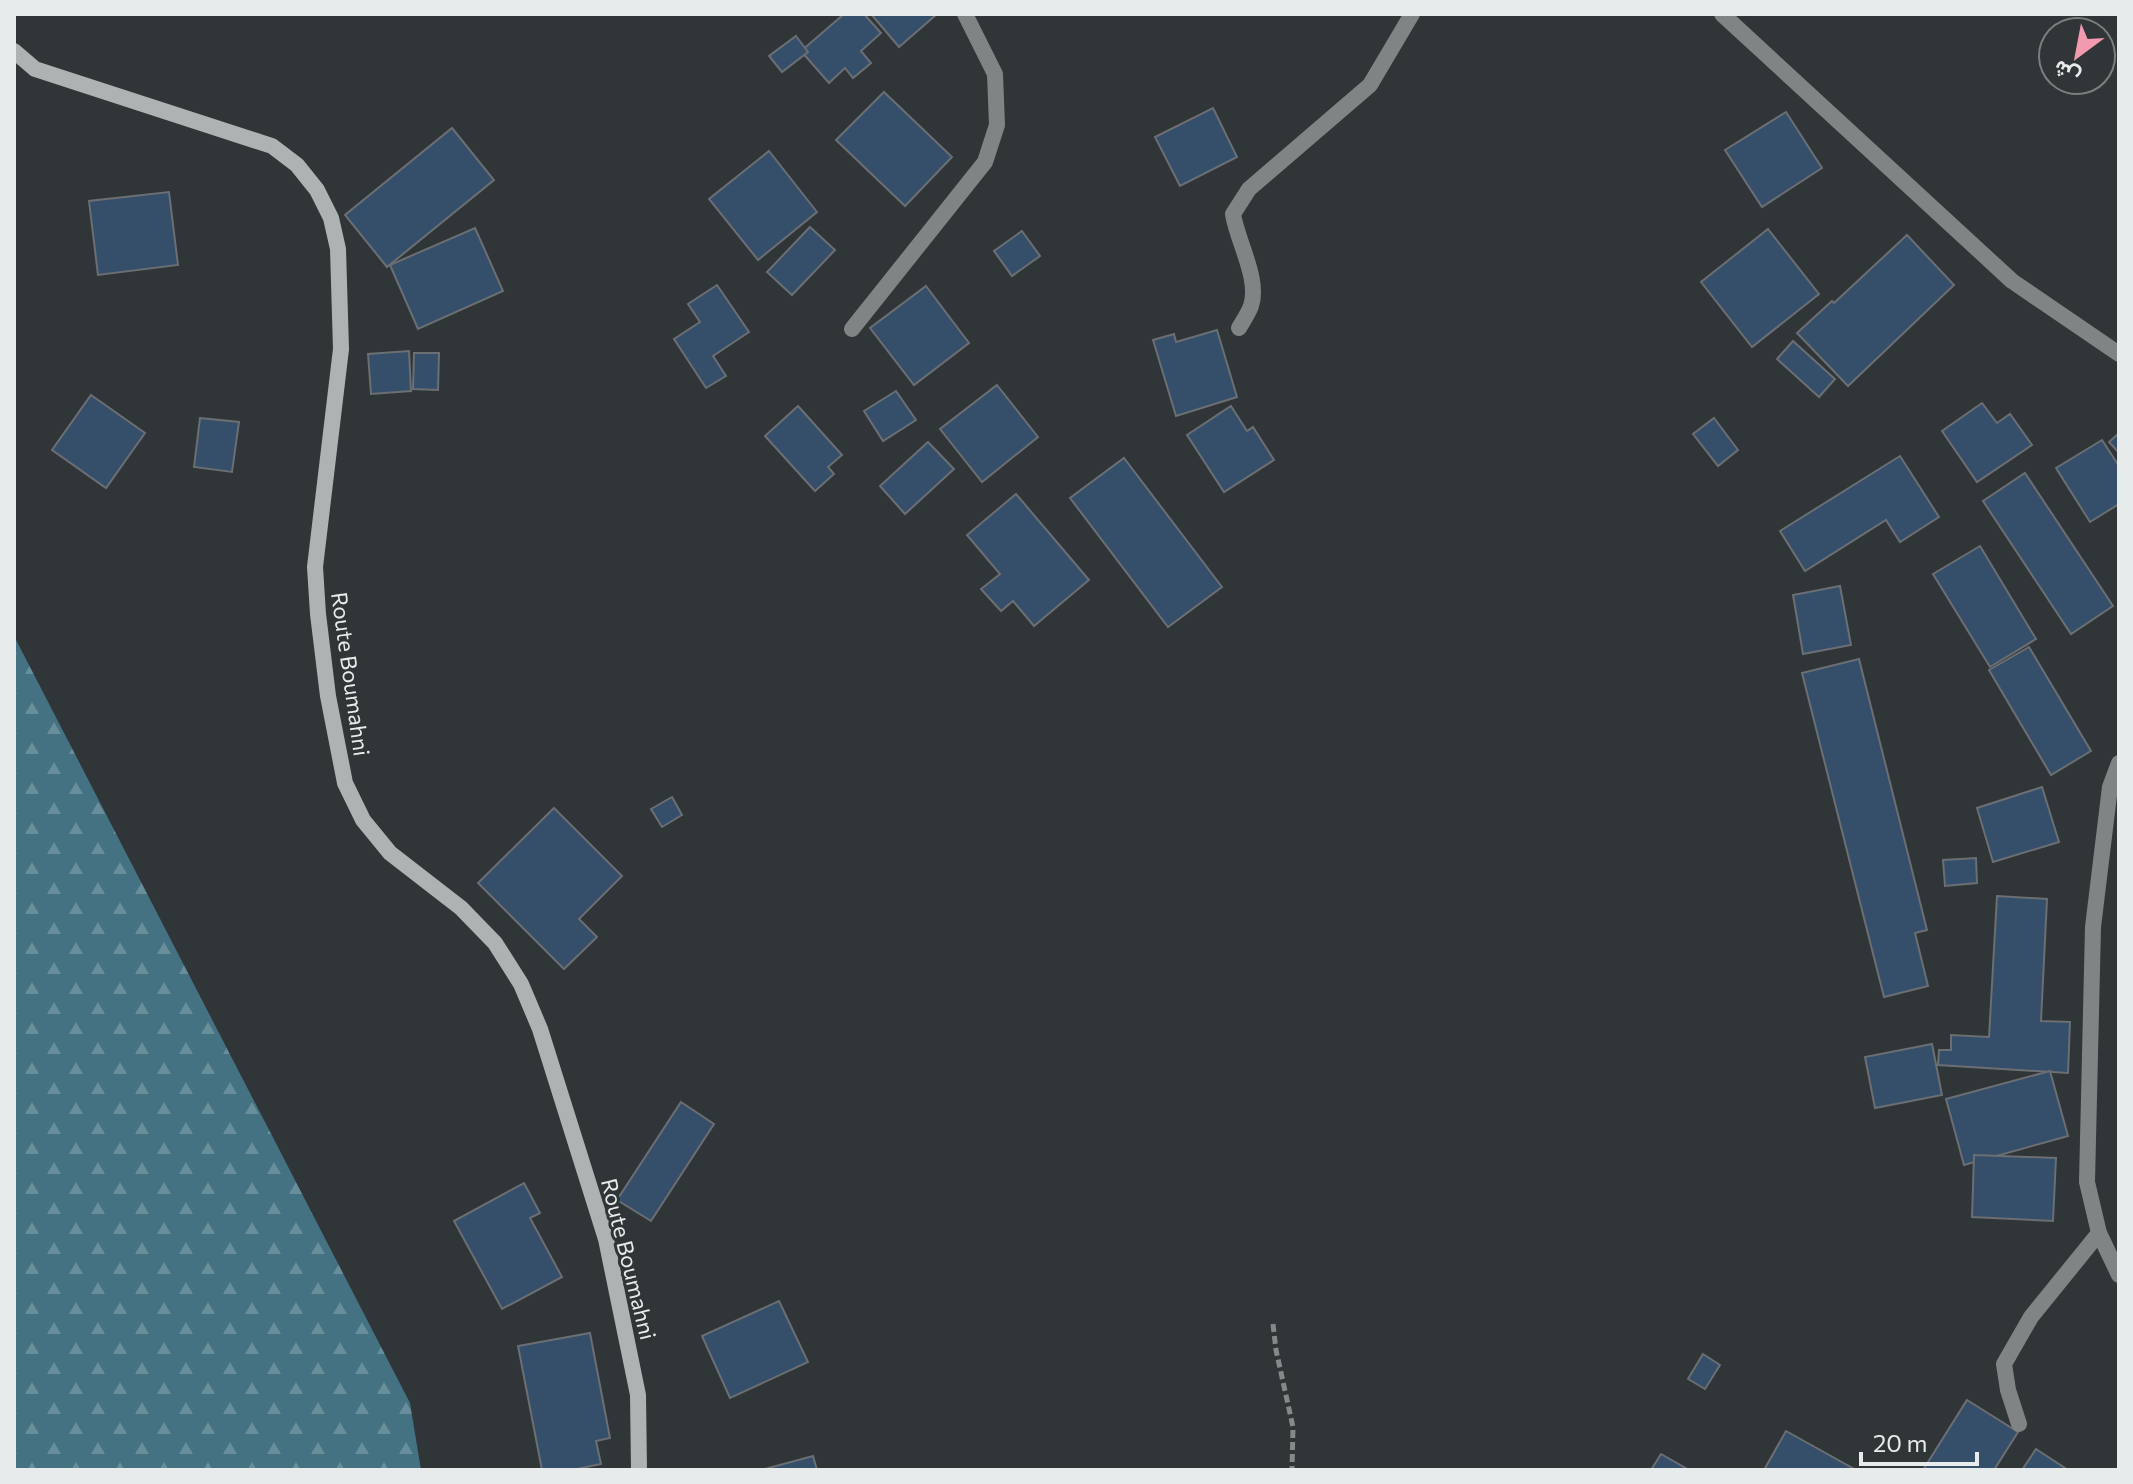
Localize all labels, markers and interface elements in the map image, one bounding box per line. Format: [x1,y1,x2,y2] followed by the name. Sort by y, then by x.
[2037,16,2117,96] north arrow
[2048,54,2085,92] text: ش
[326,590,376,758] street label: Route Boumahni
[596,1176,662,1342] street label: Route Boumahni
[1861,1416,1977,1466] scale bar
[1873,1428,1927,1457] text: 20 m

